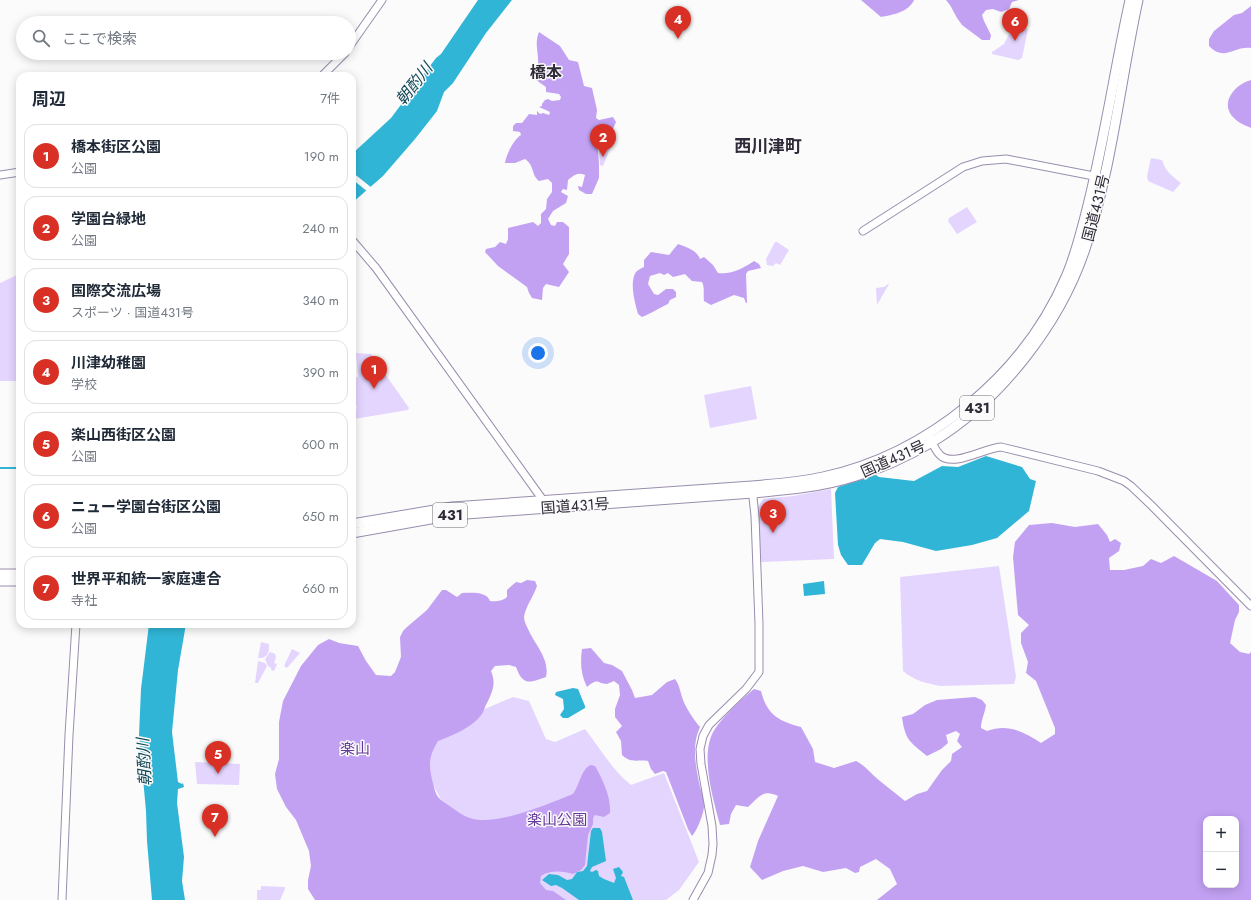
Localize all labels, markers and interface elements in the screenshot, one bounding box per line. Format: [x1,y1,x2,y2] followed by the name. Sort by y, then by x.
[665,6,691,39] pin: 4
[1002,8,1028,41] pin: 6
[16,16,356,60] search box
[30,27,52,49] icon: search
[62,28,137,50] text: ここで検索
[390,56,439,110] water label: 朝酌川
[530,61,562,84] district label: 橋本
[32,87,66,111] text: 周辺
[320,89,340,108] text: 7件
[590,124,616,157] pin: 2
[734,134,802,158] district label: 西川津町
[71,136,161,158] text: 橋本街区公園
[43,147,49,166] text: 1
[304,147,339,166] text: 190 m
[71,159,97,178] text: 公園
[1077,172,1115,244] street label: 国道431号
[71,208,146,230] text: 学園台緑地
[42,219,50,238] text: 2
[302,219,339,238] text: 240 m
[71,231,97,250] text: 公園
[71,280,161,302] text: 国際交流広場
[42,291,50,310] text: 3
[302,291,339,310] text: 340 m
[71,303,194,322] text: スポーツ · 国道431号
[528,343,548,363] your location
[71,352,146,374] text: 川津幼稚園
[361,356,387,389] pin: 1
[41,363,51,382] text: 4
[303,363,339,382] text: 390 m
[71,375,97,394] text: 学校
[960,396,994,420] road number: 431
[71,424,176,446] text: 楽山西街区公園
[42,435,50,454] text: 5
[302,435,339,454] text: 600 m
[857,435,929,483] street label: 国道431号
[71,447,97,466] text: 公園
[540,493,610,519] street label: 国道431号
[71,496,221,518] text: ニュー学園台街区公園
[760,500,786,533] pin: 3
[433,503,467,527] road number: 431
[42,507,50,526] text: 6
[302,507,339,526] text: 650 m
[71,519,97,538] text: 公園
[71,568,221,590] text: 世界平和統一家庭連合
[42,579,50,598] text: 7
[302,579,339,598] text: 660 m
[71,591,97,610] text: 寺社
[131,735,157,787] water label: 朝酌川
[340,738,370,760] park label: 楽山
[205,741,231,774] pin: 5
[202,804,228,837] pin: 7
[527,809,587,831] park label: 楽山公園
[1203,816,1239,888] map controls
[1203,816,1239,852] button: +
[1203,852,1239,888] button: −

